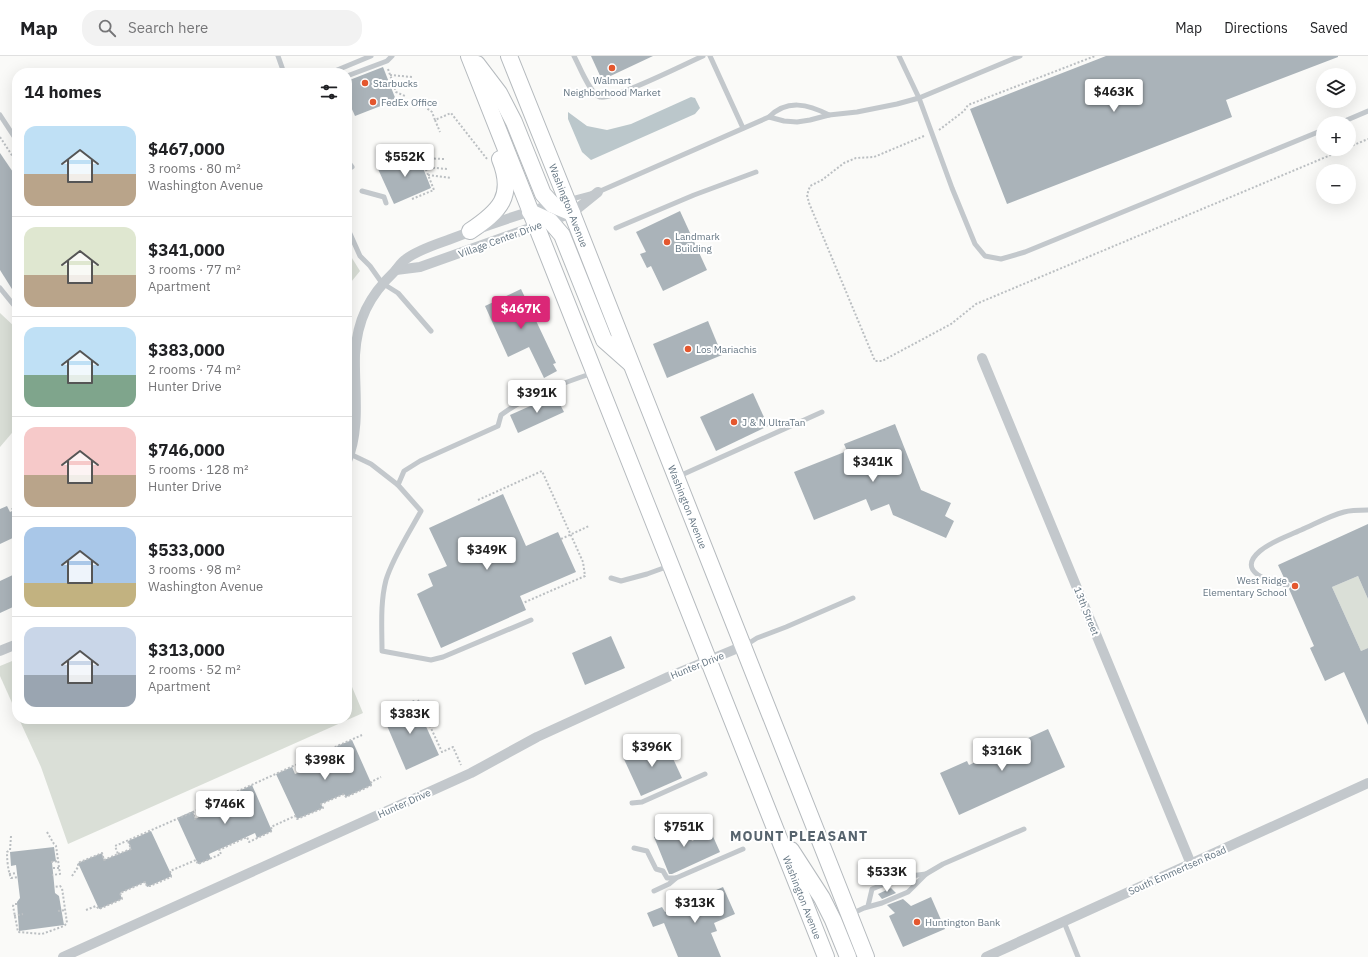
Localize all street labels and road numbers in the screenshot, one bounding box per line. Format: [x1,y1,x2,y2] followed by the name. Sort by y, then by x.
[546,162,591,250] street label: Washington Avenue
[457,218,544,261] street label: Village Center Drive
[665,463,710,551] street label: Washington Avenue
[1071,585,1102,638] street label: 13th Street
[668,649,726,682] street label: Hunter Drive
[376,786,433,821] street label: Hunter Drive
[1126,843,1228,898] street label: South Emmertsen Road
[780,854,825,942] street label: Washington Avenue

